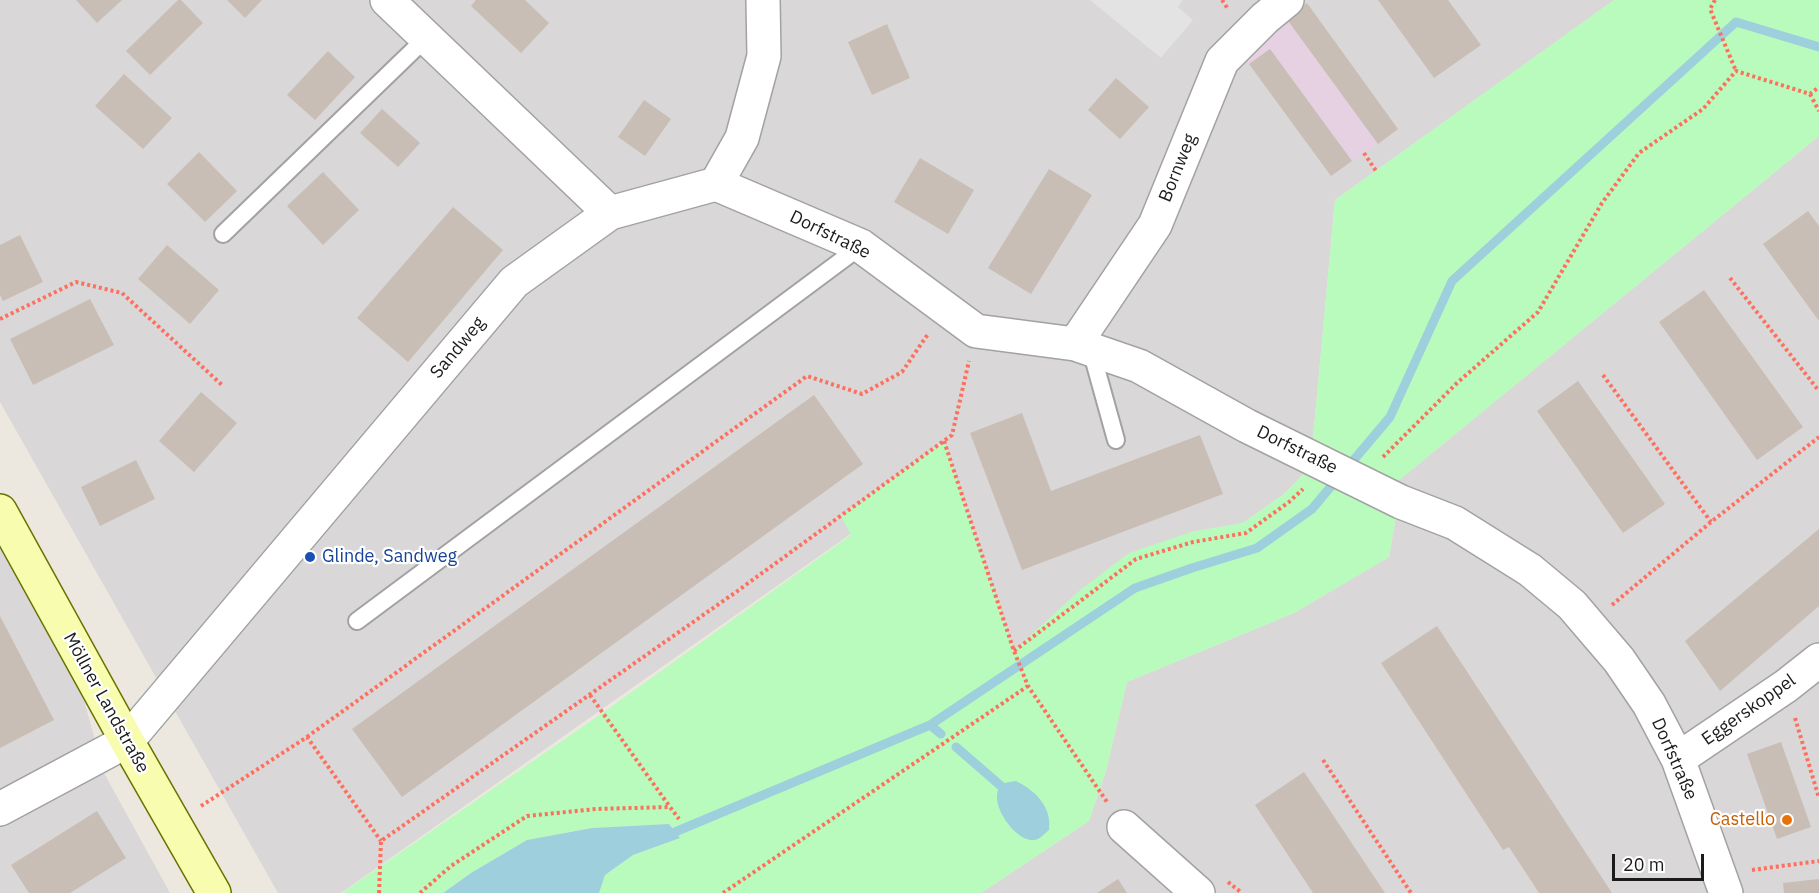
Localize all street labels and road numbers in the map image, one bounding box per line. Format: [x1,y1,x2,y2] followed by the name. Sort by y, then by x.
[1155,131,1201,205] street label: Bornweg
[786,206,874,264] street label: Dorfstraße
[426,313,490,383] street label: Sandweg
[1253,421,1341,479] street label: Dorfstraße
[58,629,154,777] street label: Möllner Landstraße
[1698,670,1800,750] street label: Eggerskoppel
[1646,715,1702,803] street label: Dorfstraße

